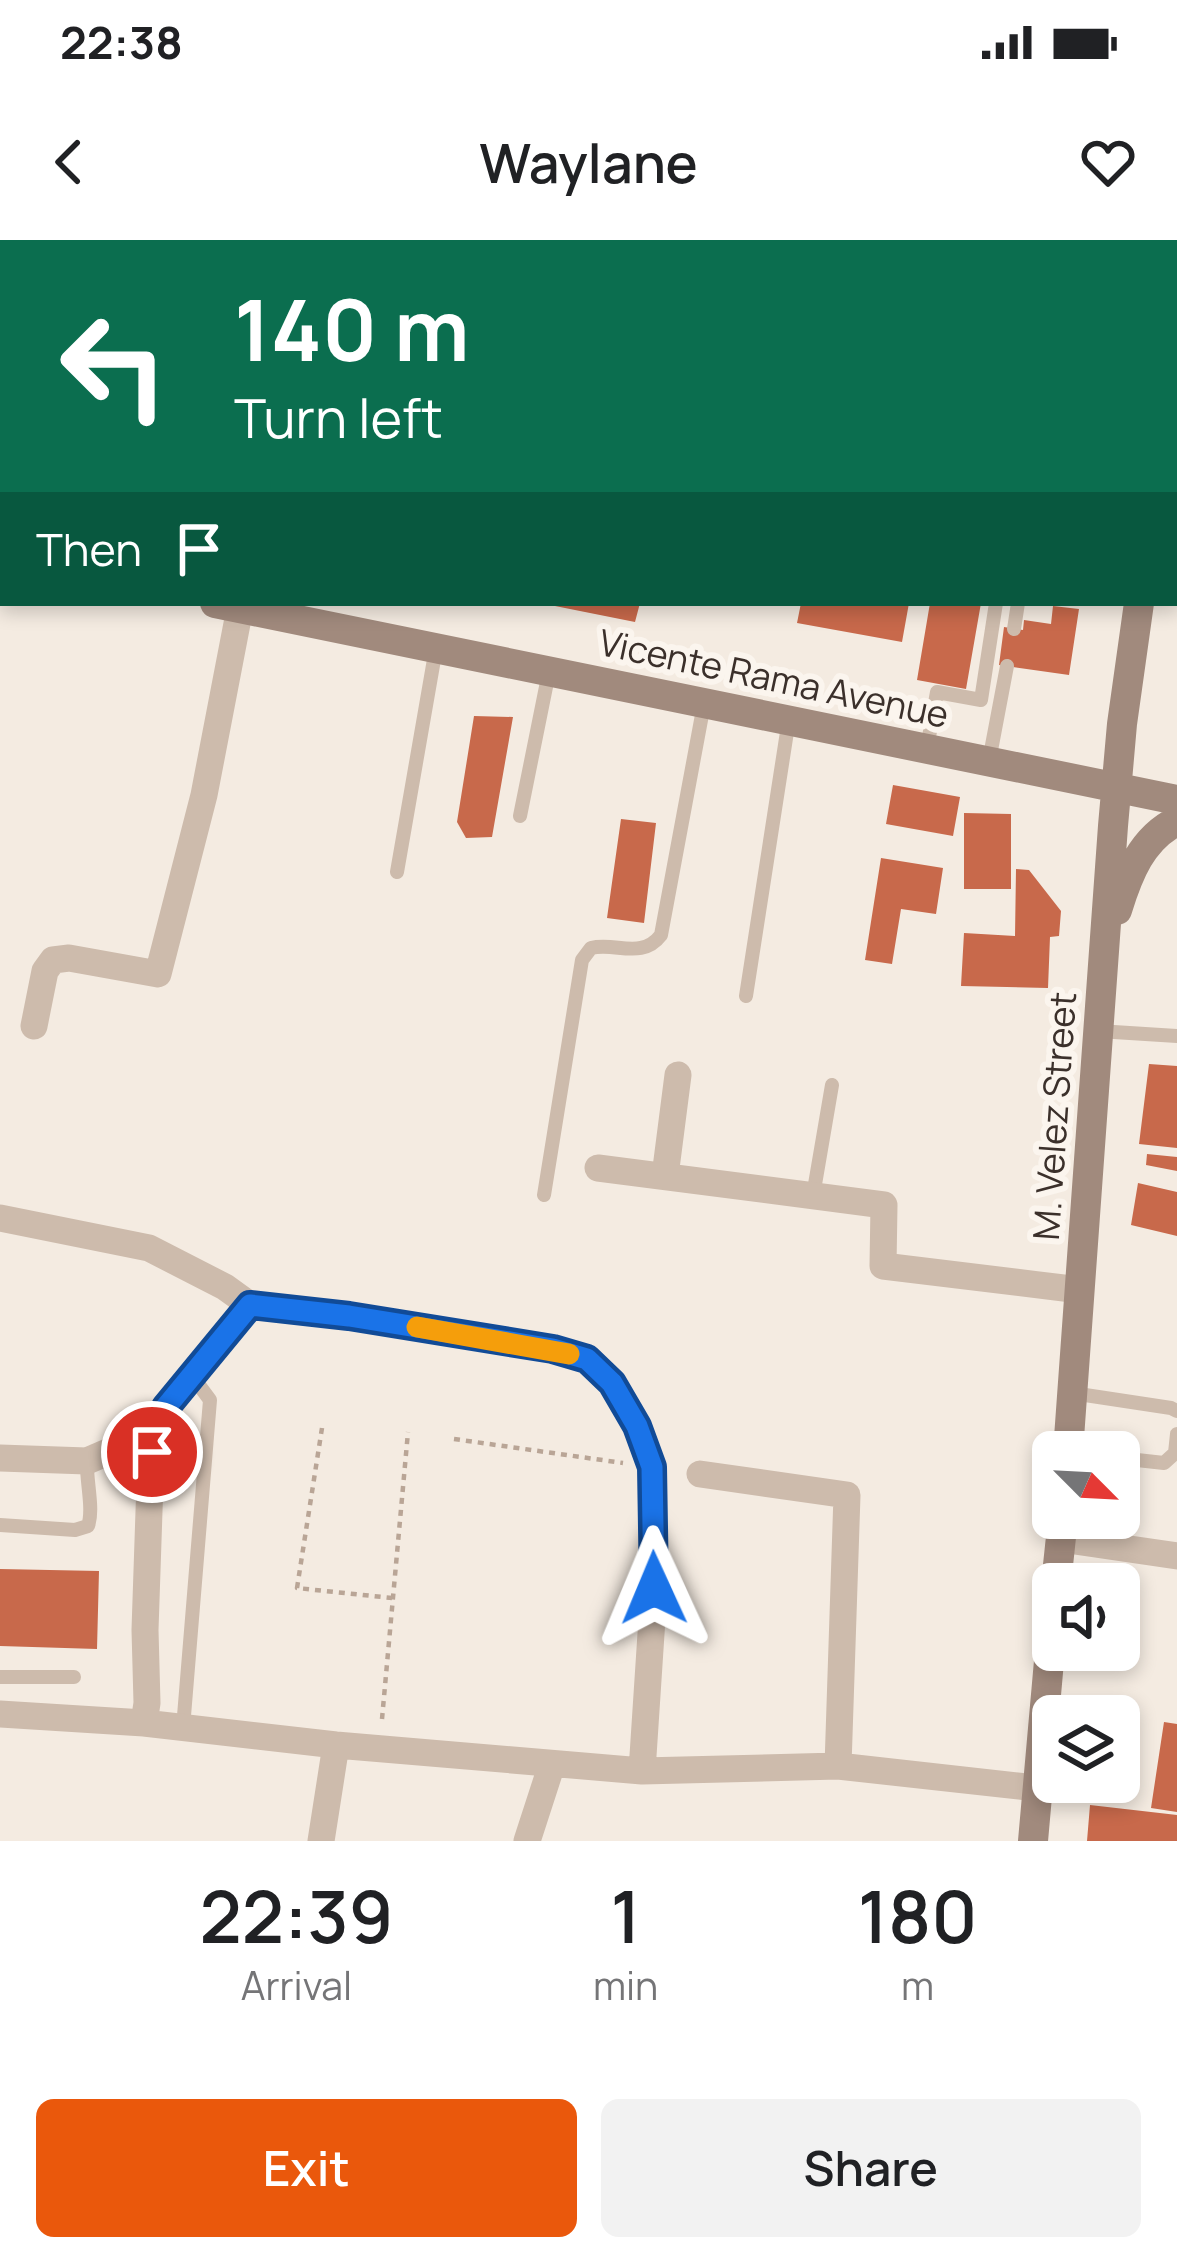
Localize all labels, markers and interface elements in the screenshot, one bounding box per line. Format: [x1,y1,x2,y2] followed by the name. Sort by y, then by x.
[60,11,183,73] text: 22:38
[479,125,698,199] text: Waylane
[36,129,102,195] icon: back
[1075,129,1141,195] icon: heart
[234,271,470,386] text: 140 m
[36,288,192,444] icon: left
[234,380,443,454] text: Turn left
[166,516,232,582] icon: arrive
[36,518,142,580] text: Then
[595,617,953,739] street label: Vicente Rama Avenue
[1021,990,1087,1242] street label: M. Velez Street
[101,1401,203,1503] pin
[119,1419,185,1485] icon: arrive
[1032,1431,1140,1539] north arrow
[1032,1431,1140,1803] map controls
[591,1525,717,1651] position arrow
[1032,1563,1140,1671] button: sound
[1032,1695,1140,1803] button: layers
[199,1866,393,1965] text: 22:39
[610,1866,641,1965] text: 1
[858,1866,978,1965] text: 180
[241,1958,352,2012] text: Arrival
[593,1958,658,2012] text: min
[901,1958,934,2012] text: m
[36,2099,577,2237] button: Exit
[601,2099,1141,2237] button: Share

